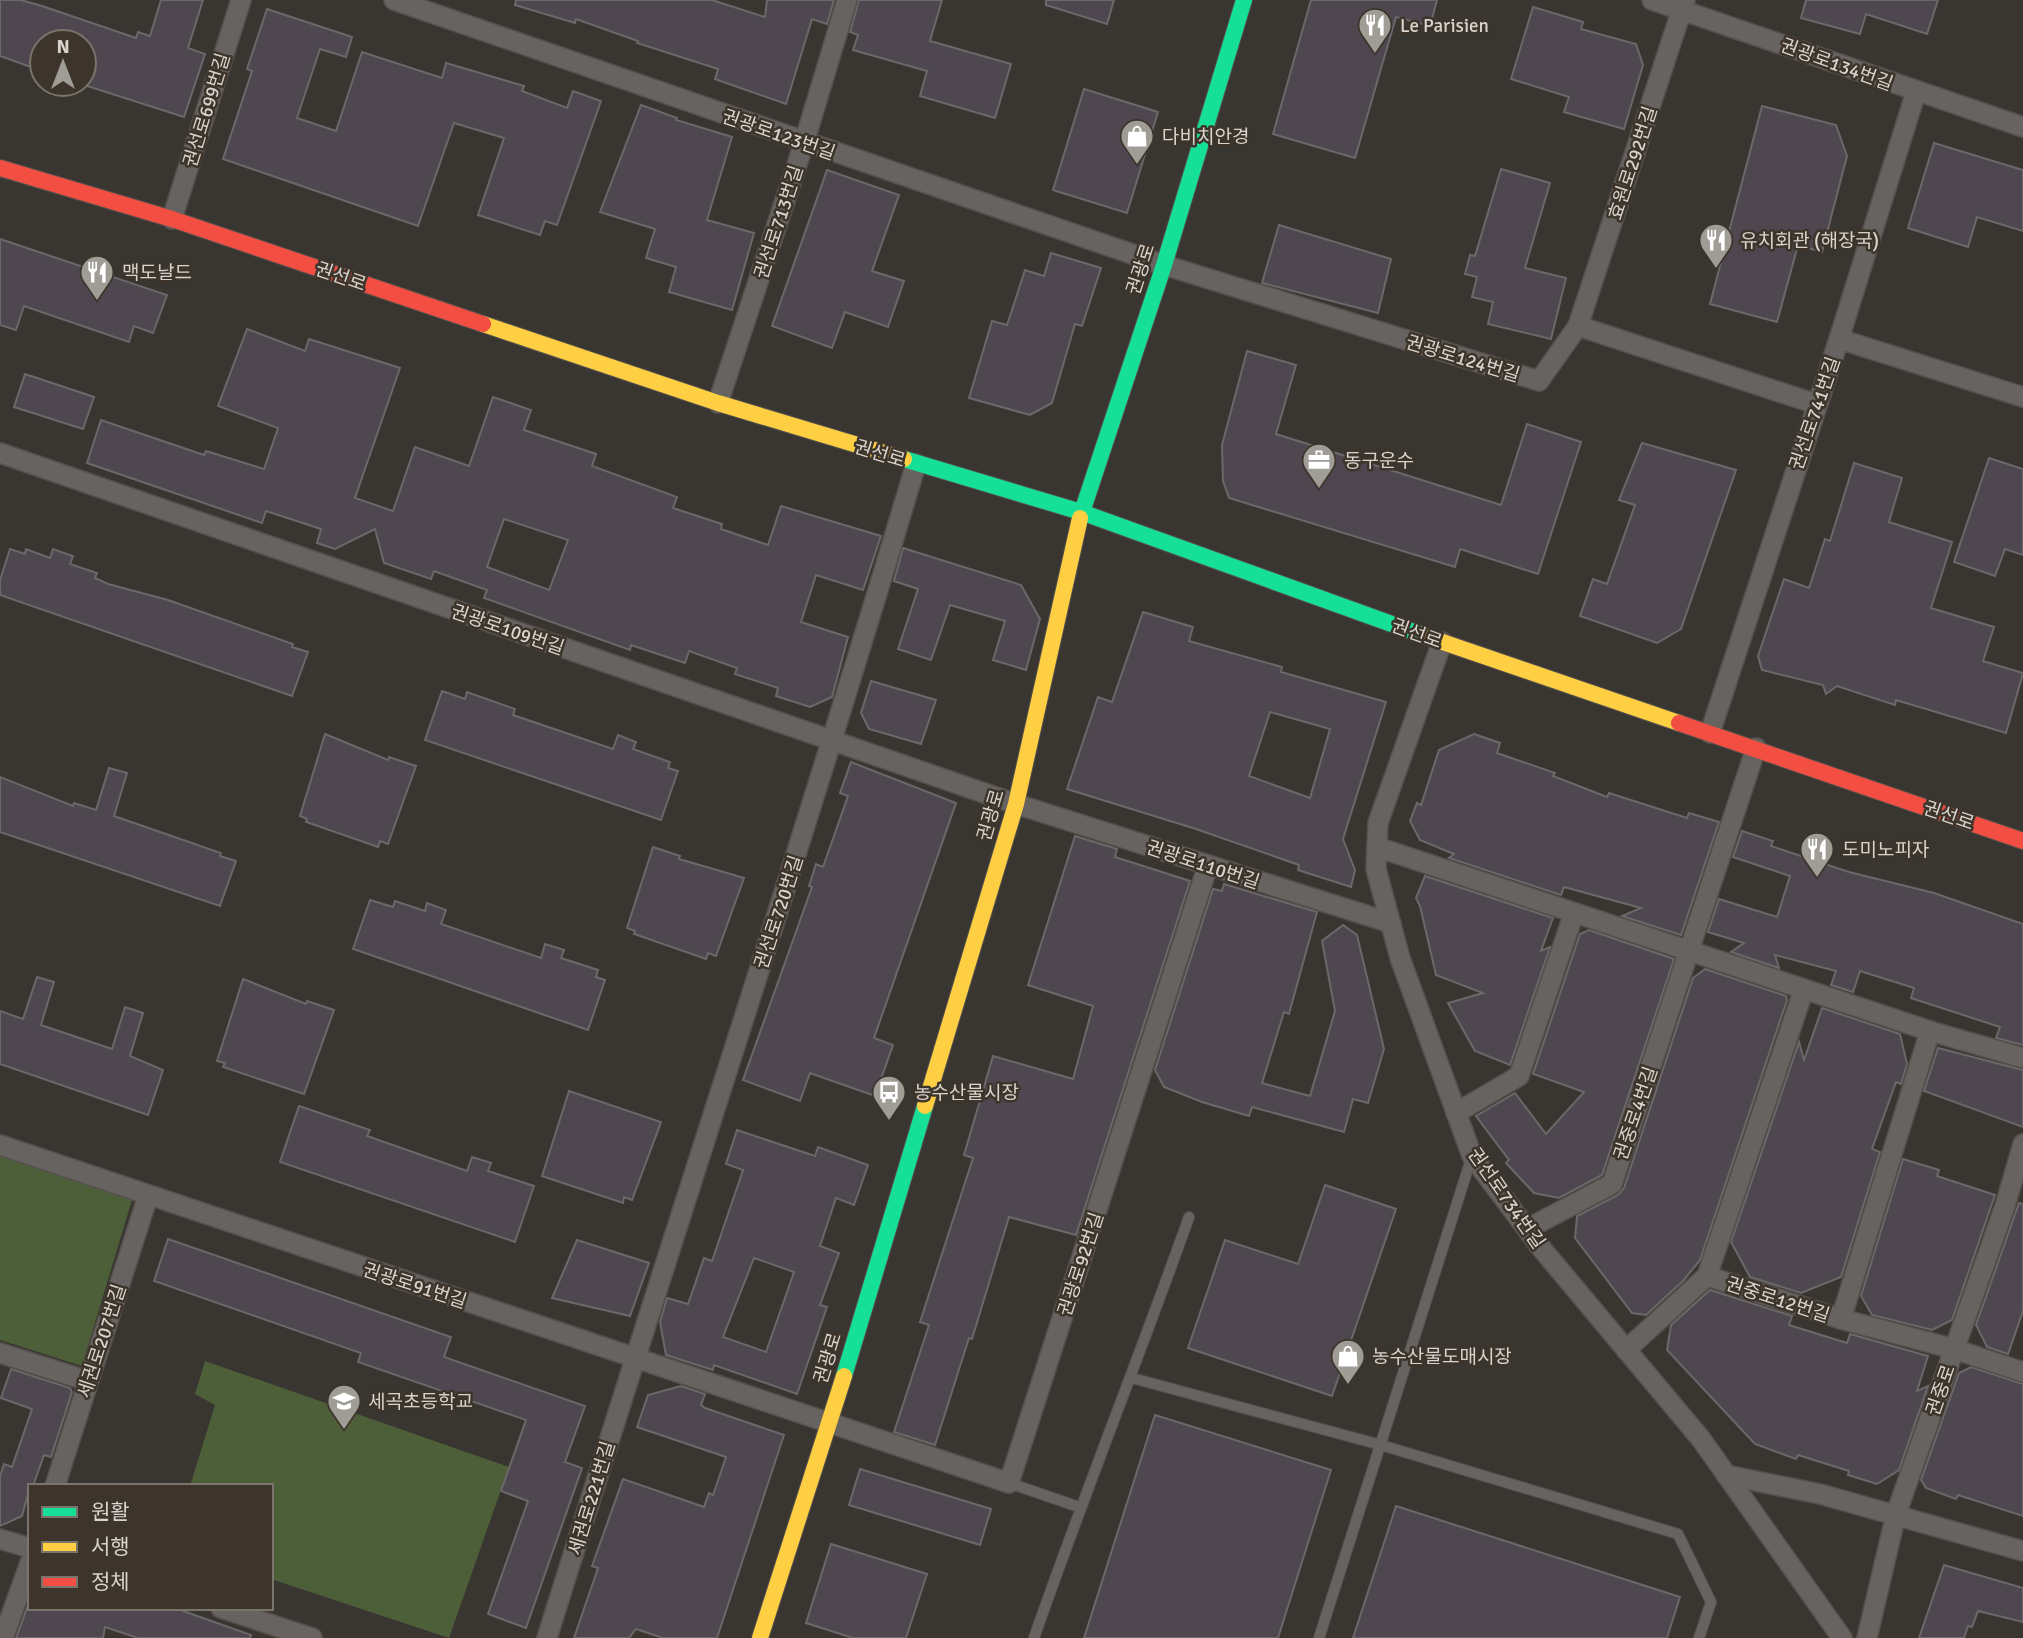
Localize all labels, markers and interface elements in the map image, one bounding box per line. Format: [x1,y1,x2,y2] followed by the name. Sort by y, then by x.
[1356,6,1394,55] restaurant icon: Le Parisien
[1400,14,1489,38] place label: Le Parisien
[28,28,98,98] north arrow
[1777,33,1896,96] street label: 권광로134번길
[56,35,70,59] text: N
[178,50,236,170] street label: 권선로699번길
[1603,103,1663,223] street label: 효원로292번길
[719,104,838,166] street label: 권광로123번길
[1118,117,1156,166] shop icon: 다비치안경
[1162,125,1249,149] place label: 다비치안경
[749,162,809,282] street label: 권선로713번길
[1697,221,1735,270] restaurant icon: 유치회관 (해장국)
[1740,229,1879,253] place label: 유치회관 (해장국)
[1121,241,1160,298] street label: 권광로
[78,253,116,302] restaurant icon: 맥도날드
[312,257,369,297] street label: 권선로
[122,261,192,285] place label: 맥도날드
[1403,330,1523,388] street label: 권광로124번길
[1784,354,1846,473] street label: 권선로741번길
[851,435,908,473] street label: 권선로
[1300,441,1338,490] office icon: 동구운수
[1344,449,1414,473] place label: 동구운수
[448,599,567,661] street label: 권광로109번길
[1388,614,1445,654] street label: 권선로
[972,787,1010,844] street label: 권광로
[1920,796,1977,836] street label: 권선로
[1798,830,1836,879] restaurant icon: 도미노피자
[1143,835,1263,895] street label: 권광로110번길
[1842,838,1929,862] place label: 도미노피자
[749,852,809,972] street label: 권선로720번길
[1609,1063,1663,1163] street label: 권중로4번길
[870,1073,908,1122] bus stop icon: 농수산물시장
[914,1081,1019,1105] place label: 농수산물시장
[1462,1143,1550,1254] street label: 권선로734번길
[1053,1209,1109,1319] street label: 권광로92번길
[360,1258,470,1314] street label: 권광로91번길
[1723,1272,1833,1328] street label: 권중로12번길
[72,1281,132,1401] street label: 세권로207번길
[809,1330,847,1387] street label: 권광로
[1329,1337,1367,1386] shop icon: 농수산물도매시장
[1372,1345,1512,1369] place label: 농수산물도매시장
[1921,1362,1961,1419] street label: 권중로
[325,1382,363,1431] school or university icon: 세곡초등학교
[368,1390,473,1414] place label: 세곡초등학교
[563,1438,621,1558] street label: 세권로221번길
[28,1484,273,1610] legend
[91,1499,130,1525] text: 원활
[91,1534,130,1560] text: 서행
[91,1569,130,1595] text: 정체

